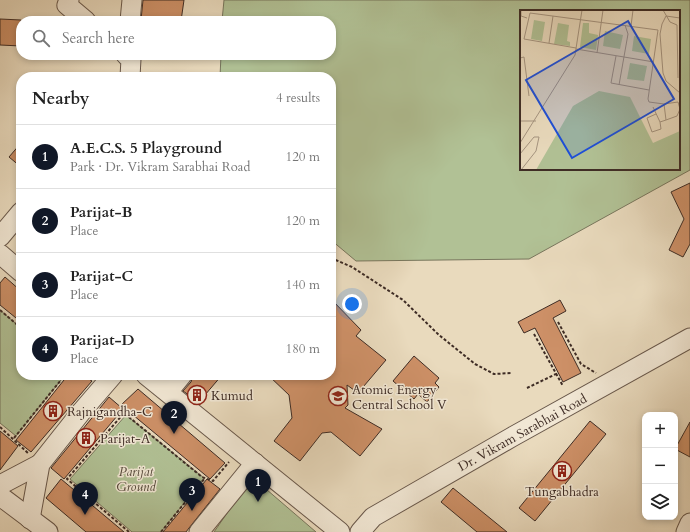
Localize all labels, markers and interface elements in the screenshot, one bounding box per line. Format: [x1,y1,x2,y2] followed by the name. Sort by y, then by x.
[520,10,680,170] inset map
[16,16,336,60] search box
[30,27,52,49] icon: search
[62,28,135,48] text: Search here
[32,87,89,110] text: Nearby
[276,89,320,107] text: 4 results
[70,138,222,158] text: A.E.C.S. 5 Playground
[42,148,48,166] text: 1
[286,148,320,166] text: 120 m
[70,158,250,176] text: Park · Dr. Vikram Sarabhai Road
[70,202,132,222] text: Parijat-B
[42,212,48,230] text: 2
[286,212,320,230] text: 120 m
[70,222,98,240] text: Place
[70,266,133,286] text: Parijat-C
[42,276,48,294] text: 3
[286,276,320,294] text: 140 m
[70,286,98,304] text: Place
[342,294,362,314] your location
[70,330,134,350] text: Parijat-D
[42,340,48,358] text: 4
[286,340,320,358] text: 180 m
[70,350,98,368] text: Place
[352,381,447,414] place label: Atomic Energy Central School V
[186,384,208,406] building icon: Kumud
[327,385,349,407] school or university icon: Atomic Energy Central School V
[211,387,253,405] place label: Kumud
[455,390,590,476] street label: Dr. Vikram Sarabhai Road
[42,400,64,422] building icon: Rajnigandha-C
[161,401,187,434] pin: 2
[67,403,152,421] place label: Rajnigandha-C
[642,412,678,520] map controls
[642,412,678,448] button: +
[75,427,97,449] building icon: Parijat-A
[100,430,151,448] place label: Parijat-A
[642,448,678,484] button: −
[551,460,573,482] building icon: Tungabhadra
[116,463,156,496] park label: Parijat Ground
[245,469,271,502] pin: 1
[179,478,205,511] pin: 3
[72,482,98,515] pin: 4
[525,483,599,501] place label: Tungabhadra
[642,484,678,520] button: layers

